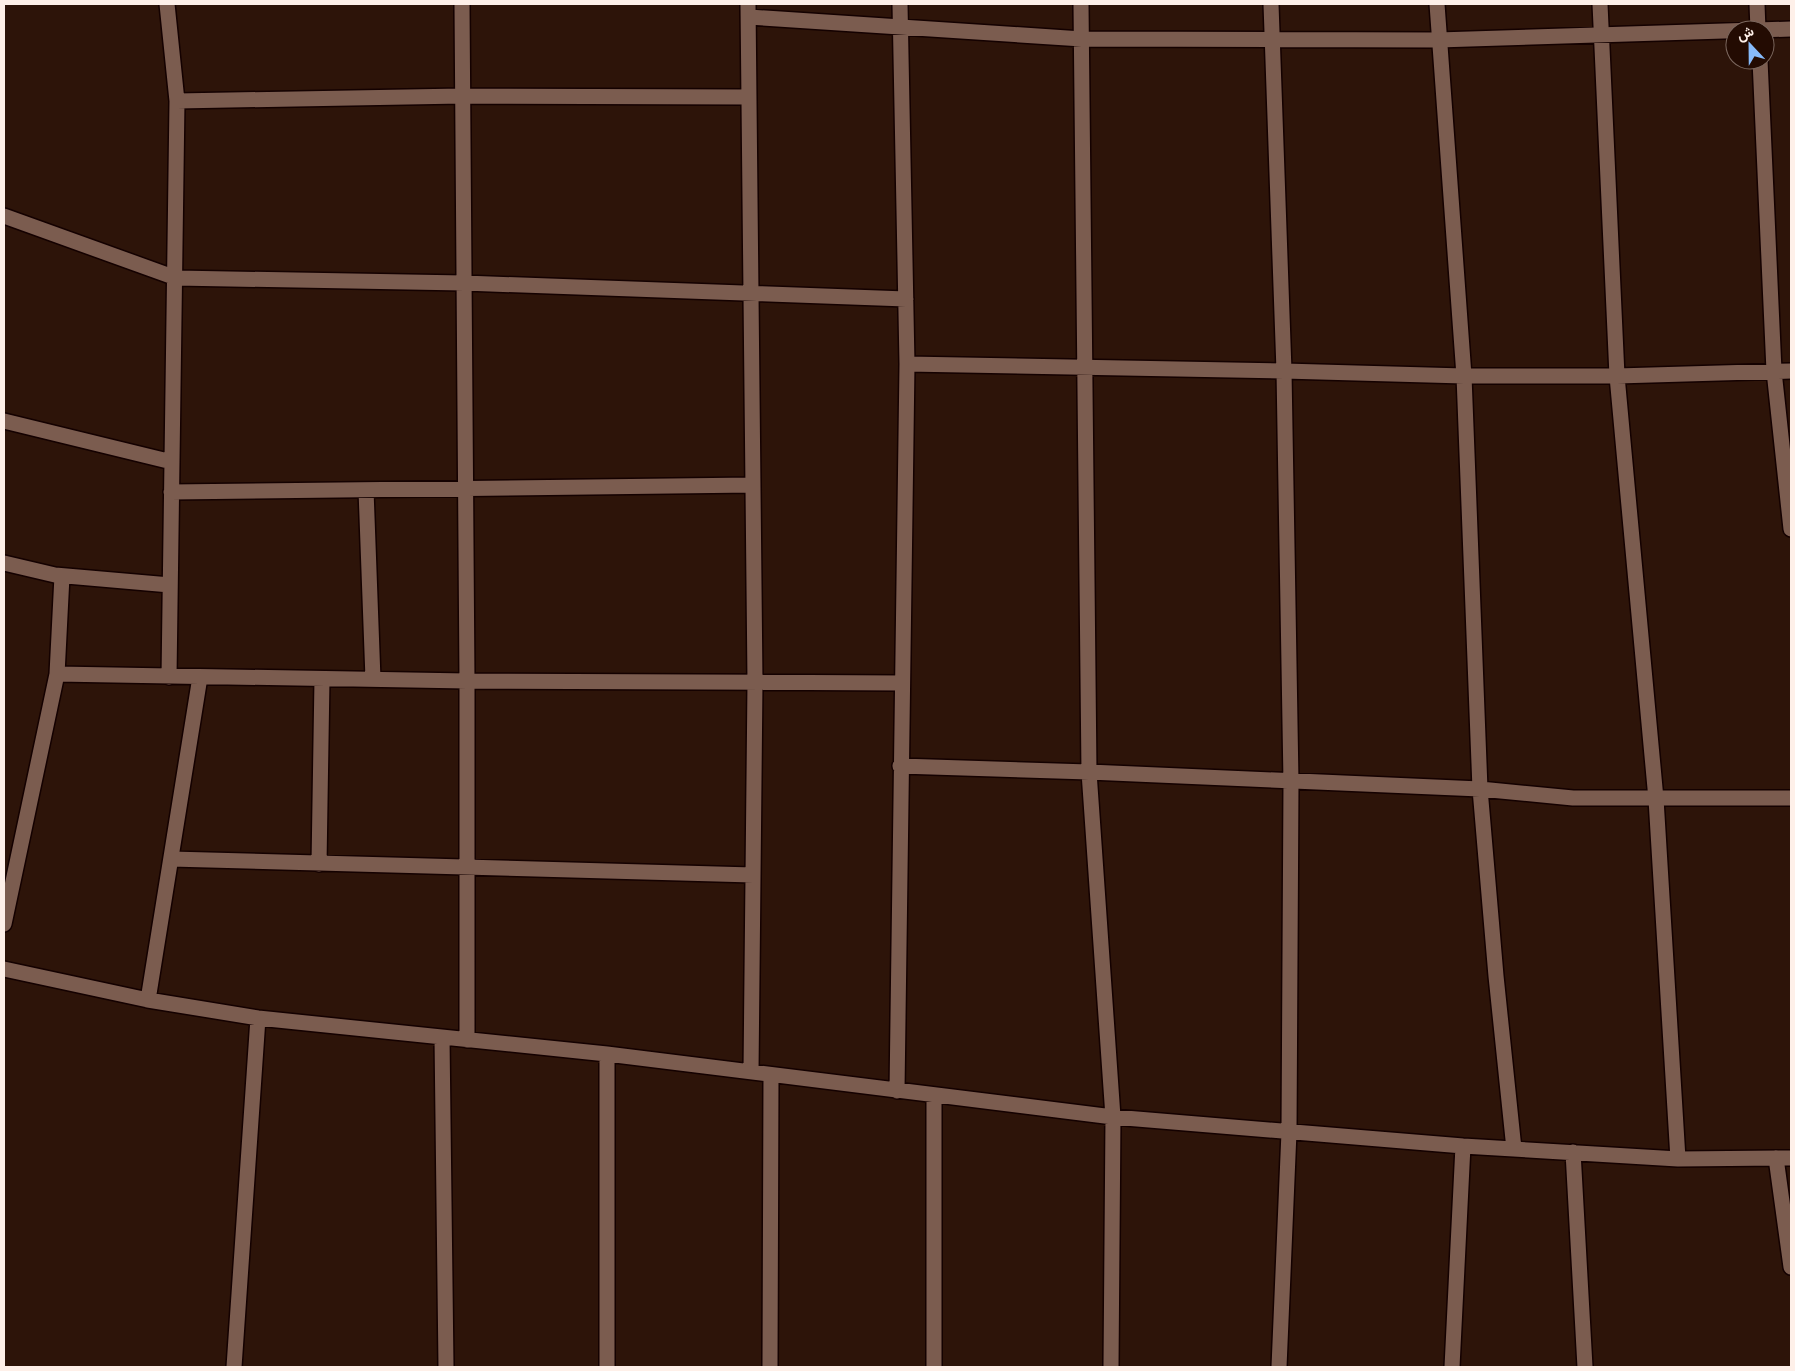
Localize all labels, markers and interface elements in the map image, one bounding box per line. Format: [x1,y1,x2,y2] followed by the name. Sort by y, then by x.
[1725,20,1775,70] north arrow
[1734,21,1756,44] text: ش

